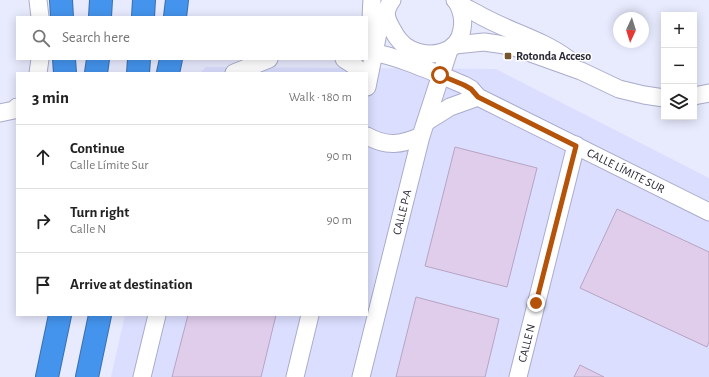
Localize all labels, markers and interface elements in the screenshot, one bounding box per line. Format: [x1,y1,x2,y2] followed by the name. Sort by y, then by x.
[613,12,649,48] north arrow
[661,12,697,120] map controls
[661,12,697,48] button: +
[16,16,368,60] search box
[30,27,52,49] icon: search
[62,30,130,45] text: Search here
[661,48,697,84] button: −
[516,50,591,62] place label: Rotonda Acceso
[503,51,513,61] marker: Rotonda Acceso
[431,66,449,84] route start
[661,84,697,120] button: layers
[32,89,69,106] text: 3 min
[289,91,352,104] text: Walk · 180 m
[70,141,125,156] text: Continue
[32,146,54,168] icon: ahead
[585,146,667,195] street label: CALLE LÍMITE SUR
[326,150,352,163] text: 90 m
[70,159,148,172] text: Calle Límite Sur
[391,188,414,236] street label: CALLE P-A
[70,205,129,220] text: Turn right
[32,210,54,232] icon: right
[326,214,352,227] text: 90 m
[70,223,106,236] text: Calle N
[32,274,54,296] icon: arrive
[70,277,193,292] text: Arrive at destination
[527,294,545,312] route end
[516,323,537,364] street label: CALLE N

